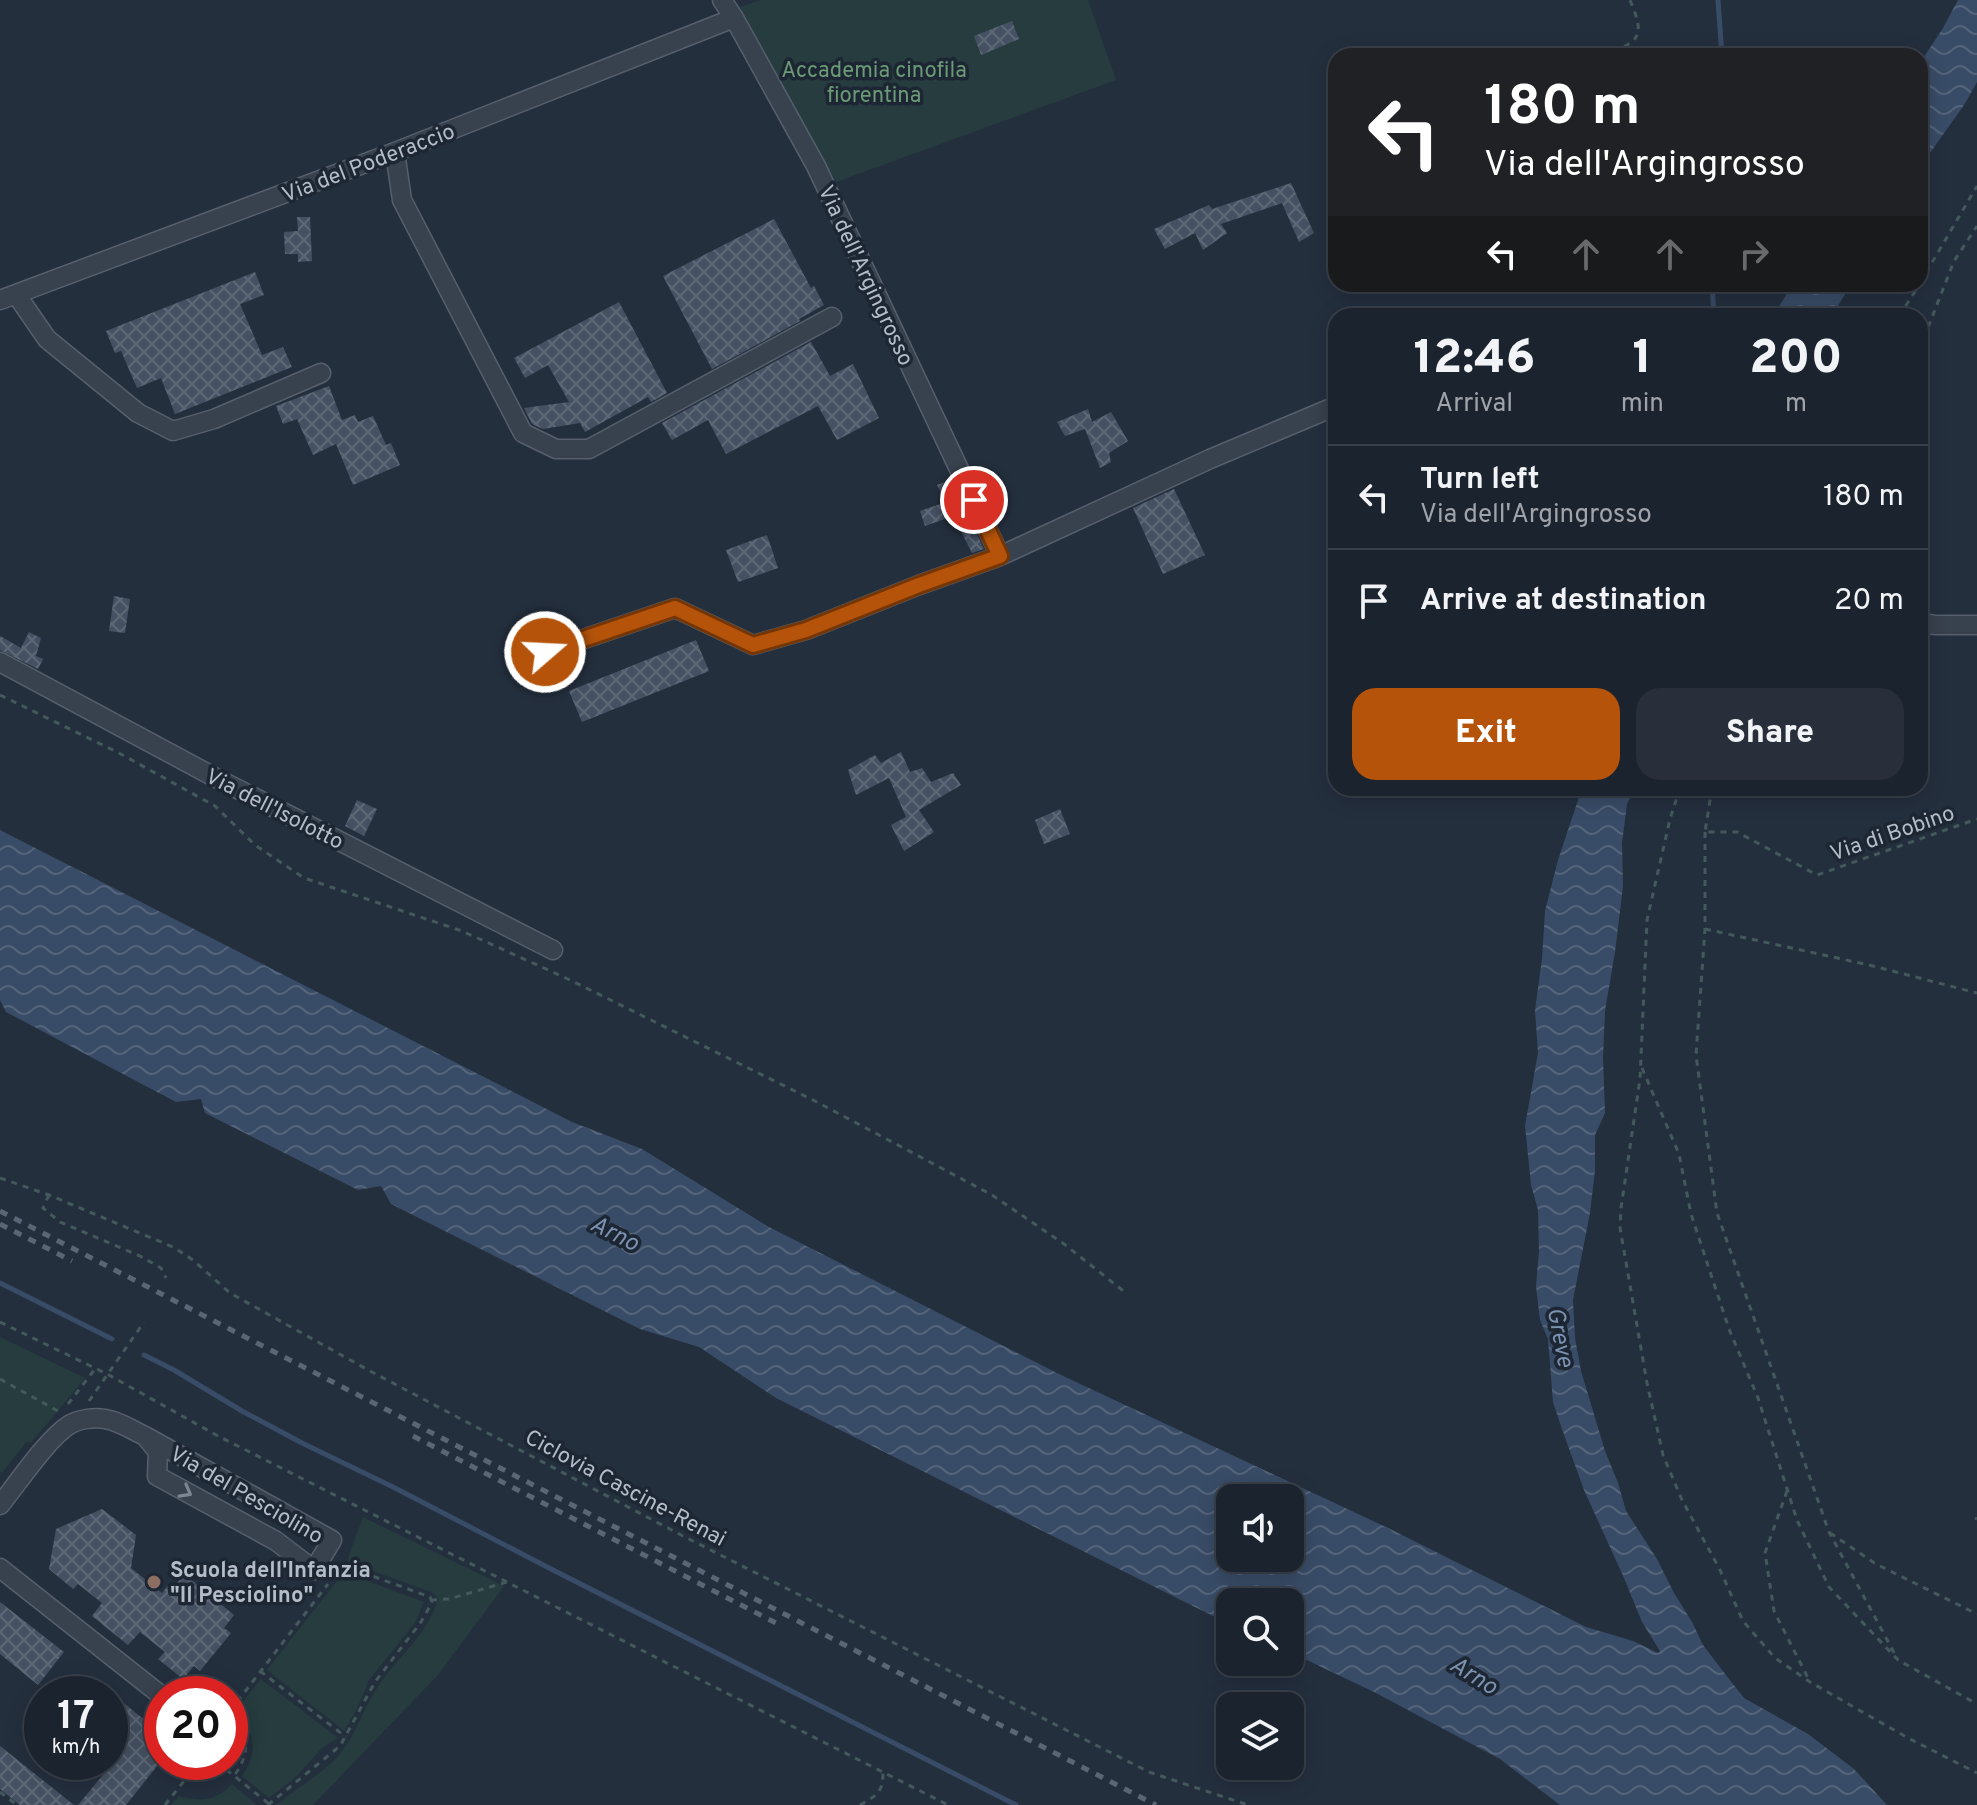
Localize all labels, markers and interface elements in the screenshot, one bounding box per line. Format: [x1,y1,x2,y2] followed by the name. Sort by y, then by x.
[781,58,967,110] park label: Accademia cinofila fiorentina
[1484,74,1641,144] text: 180 m
[1352,80,1456,184] icon: left
[279,119,459,210] street label: Via del Poderaccio
[1484,143,1805,189] text: Via dell'Argingrosso
[811,182,918,371] street label: Via dell'Argingrosso
[1480,232,1524,276] icon: left
[1564,232,1608,276] icon: ahead
[1648,232,1692,276] icon: ahead
[1732,232,1776,276] icon: right
[1413,330,1535,390] text: 12:46
[1632,330,1652,390] text: 1
[1749,330,1843,390] text: 200
[1436,388,1513,421] text: Arrival
[1621,388,1664,421] text: min
[1785,388,1807,421] text: m
[1420,462,1540,499] text: Turn left
[940,466,1008,534] pin
[1352,475,1396,519] icon: left
[952,478,996,522] icon: arrive
[1823,479,1904,516] text: 180 m
[1420,499,1652,532] text: Via dell'Argingrosso
[1352,579,1396,623] icon: arrive
[1420,583,1706,620] text: Arrive at destination
[1834,583,1904,620] text: 20 m
[503,610,587,694] position arrow
[1352,688,1620,780] button: Exit
[1636,688,1904,780] button: Share
[200,764,347,857] street label: Via dell'Isolotto
[1827,800,1959,868] street label: Via di Bobino
[585,1210,644,1260] water label: Arno
[1539,1305,1580,1370] water label: Greve
[520,1425,730,1554] street label: Ciclovia Cascine-Renai
[164,1441,327,1551] street label: Via del Pesciolino
[178,1482,193,1497] one-way arrow
[1216,1484,1304,1780] map controls
[1216,1484,1304,1572] button: sound
[170,1558,371,1610] place label: Scuola dell'Infanzia "Il Pesciolino"
[145,1573,163,1591] marker: Scuola dell'Infanzia "Il Pesciolino"
[1216,1588,1304,1676] button: search
[1444,1651,1503,1703] water label: Arno
[144,1676,248,1780] speed limit sign: 20
[1216,1692,1304,1780] button: layers
[57,1693,95,1743] text: 17
[52,1735,100,1761] text: km/h

